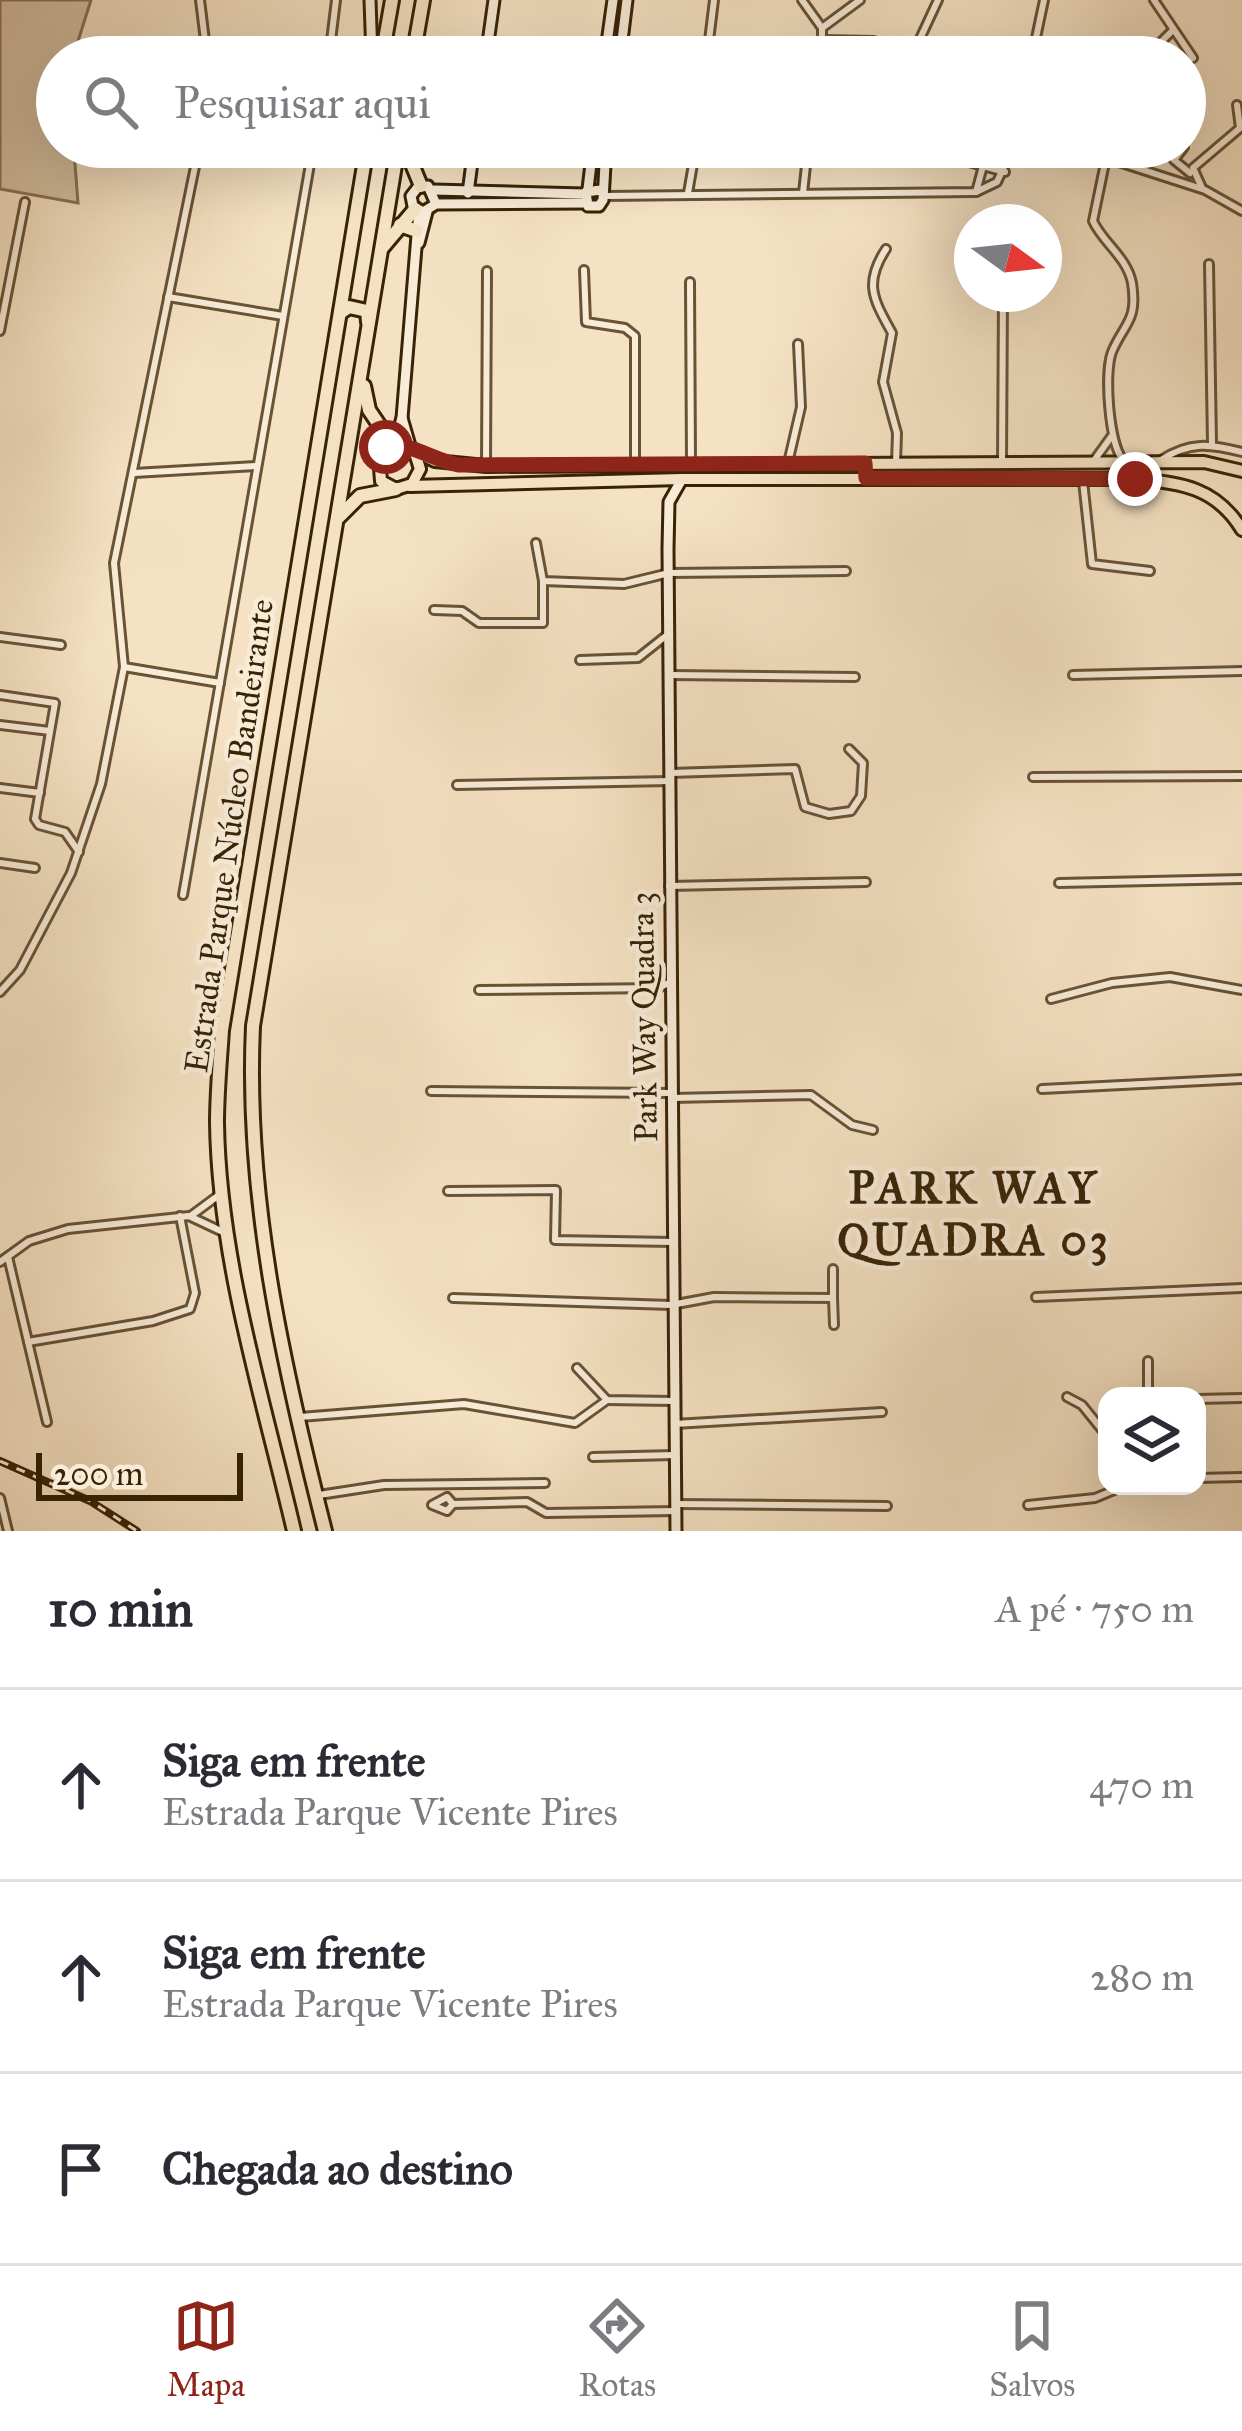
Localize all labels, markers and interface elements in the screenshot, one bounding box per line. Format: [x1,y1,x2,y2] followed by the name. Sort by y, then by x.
[36,36,1206,168] search box
[78,69,144,135] icon: search
[174,75,431,130] text: Pesquisar aqui
[954,204,1062,312] north arrow
[359,420,413,474] route start
[1108,452,1162,506] route end
[176,597,282,1075] street label: Estrada Parque Núcleo Bandeirante
[622,891,666,1143] street label: Park Way Quadra 3
[837,1160,1111,1267] district label: PARK WAY QUADRA 03
[1098,1387,1206,1495] map controls
[1098,1387,1206,1495] button: layers
[36,1447,243,1500] scale bar
[54,1454,144,1494] text: 200 m
[48,1578,193,1640] text: 10 min
[995,1585,1194,1633] text: A pé · 750 m
[162,1733,426,1788] text: Siga em frente
[48,1752,114,1818] icon: ahead
[1089,1761,1194,1809] text: 470 m
[162,1788,618,1836] text: Estrada Parque Vicente Pires
[162,1925,426,1980] text: Siga em frente
[48,1944,114,2010] icon: ahead
[1090,1953,1194,2001] text: 280 m
[162,1980,618,2028] text: Estrada Parque Vicente Pires
[48,2136,114,2202] icon: arrive
[162,2141,513,2196] text: Chegada ao destino
[167,2293,245,2405] tab: Mapa
[578,2293,656,2405] tab: Rotas
[989,2293,1075,2405] tab: Salvos

